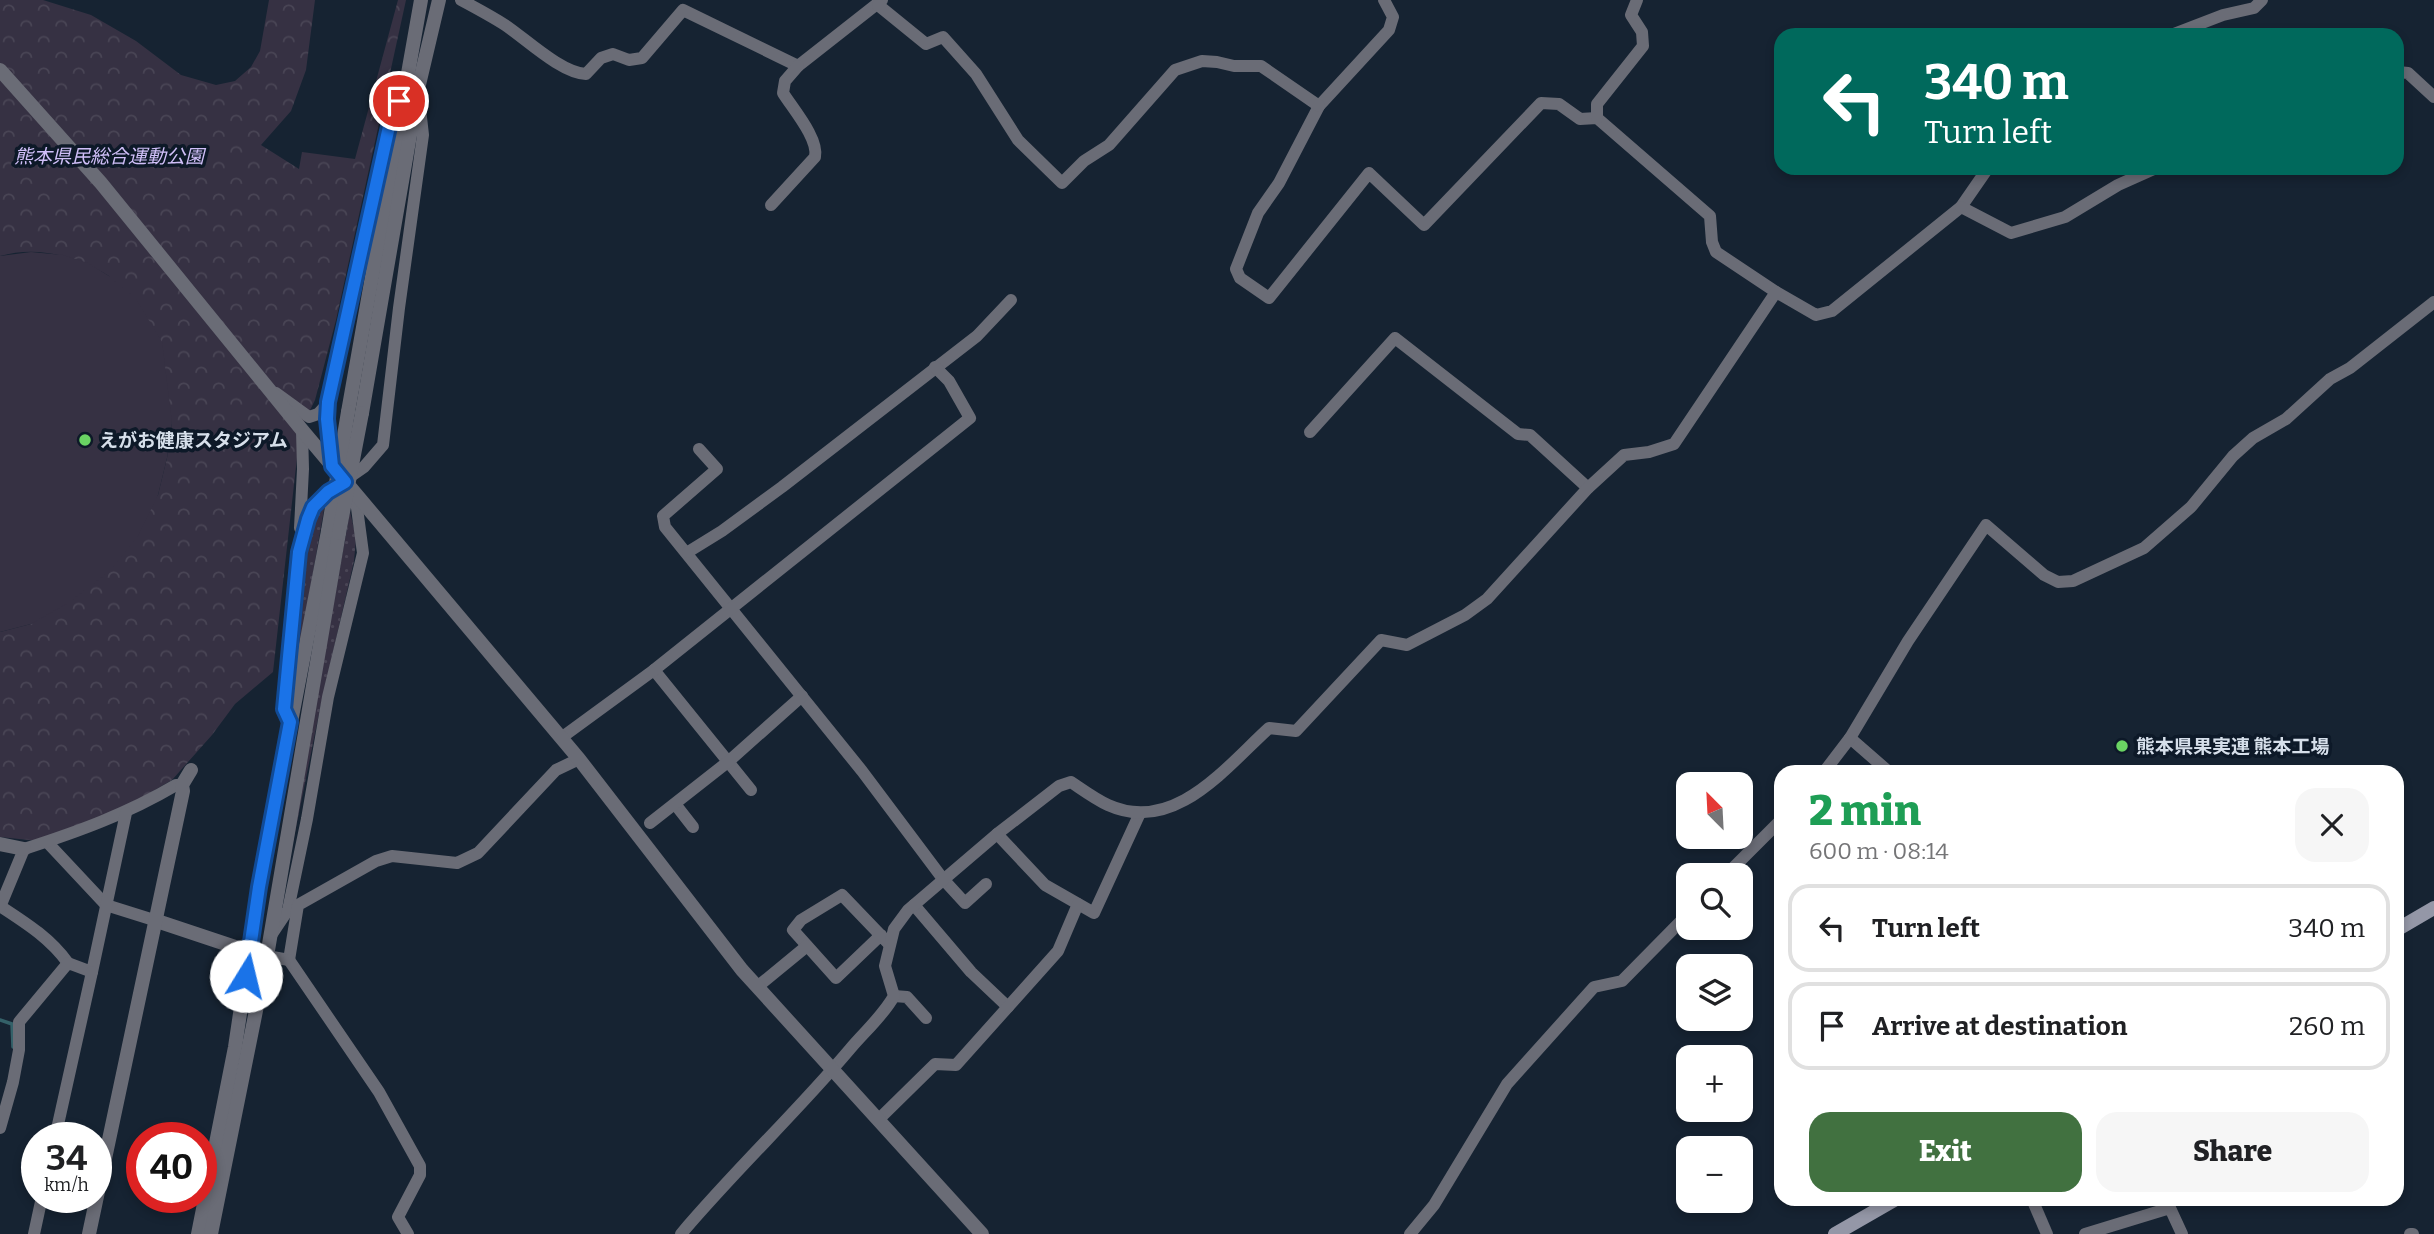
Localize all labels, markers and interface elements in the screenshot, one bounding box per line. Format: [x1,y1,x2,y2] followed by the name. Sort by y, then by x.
[1924,53,2069,112] text: 340 m
[1809,56,1900,147] icon: left
[369,71,429,131] pin
[380,82,418,120] icon: arrive
[1924,113,2052,151] text: Turn left
[14,145,207,168] park label: 熊本県民総合運動公園
[99,429,288,452] place label: えがお健康スタジアム
[77,432,93,448] marker: えがお健康スタジアム
[2136,735,2329,758] place label: 熊本県果実連 熊本工場
[2114,738,2130,754] marker: 熊本県果実連 熊本工場
[1676,772,1754,849] north arrow
[1676,772,1753,1213] map controls
[1809,786,1921,836] text: 2 min
[2295,788,2369,862] button: close
[1809,837,1949,865] text: 600 m · 08:14
[1676,863,1753,940] button: search
[1813,909,1851,947] icon: left
[1872,913,1980,944] text: Turn left
[2288,913,2365,944] text: 340 m
[209,939,283,1013] position arrow
[1676,954,1753,1031] button: layers
[1813,1007,1851,1045] icon: arrive
[1872,1011,2127,1042] text: Arrive at destination
[2289,1011,2365,1042] text: 260 m
[1676,1045,1753,1122] button: +
[1809,1112,2082,1192] button: Exit
[2096,1112,2369,1192] button: Share
[126,1122,217,1213] speed limit sign: 40
[1676,1136,1753,1213] button: −
[46,1137,87,1179] text: 34
[44,1174,89,1196] text: km/h

